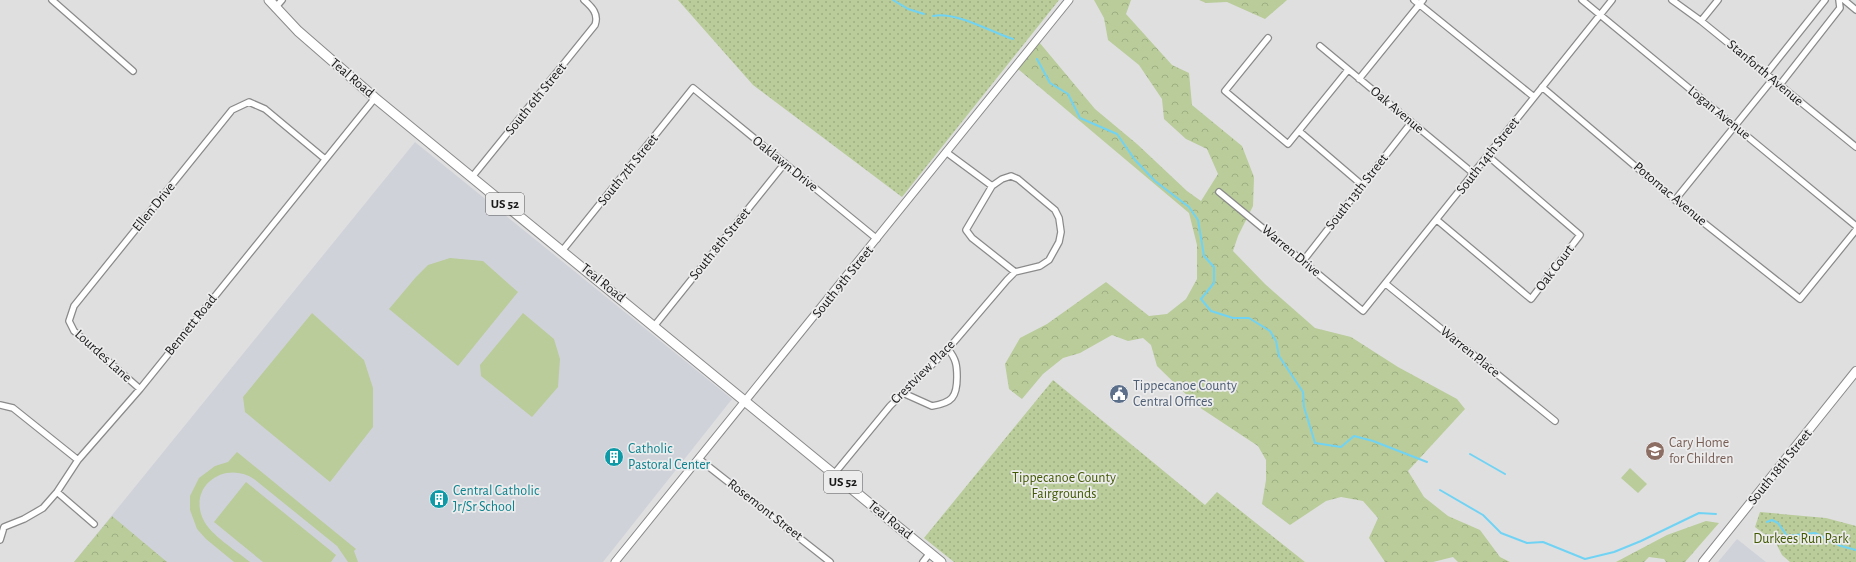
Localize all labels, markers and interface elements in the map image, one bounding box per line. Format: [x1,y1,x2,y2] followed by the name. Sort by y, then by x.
[1724,37,1806,109] street label: Stanforth Avenue
[327,56,377,100] street label: Teal Road
[503,60,569,138] street label: South 6th Street
[1368,84,1426,136] street label: Oak Avenue
[1685,84,1753,142] street label: Logan Avenue
[1454,115,1522,197] street label: South 14th Street
[595,131,661,208] street label: South 7th Street
[750,134,820,194] street label: Oaklawn Drive
[1323,151,1391,233] street label: South 13th Street
[1631,159,1709,229] street label: Potomac Avenue
[130,180,178,234] street label: Ellen Drive
[486,193,524,215] road number: US 52
[687,205,753,283] street label: South 8th Street
[1259,222,1323,280] street label: Warren Drive
[1533,242,1577,294] street label: Oak Court
[810,243,876,321] street label: South 9th Street
[578,261,628,305] street label: Teal Road
[162,292,220,358] street label: Bennett Road
[1438,324,1502,380] street label: Warren Place
[72,327,134,385] street label: Lourdes Lane
[888,337,958,407] street label: Crestview Place
[1133,379,1237,409] place label: Tippecanoe County Central Offices
[1108,383,1130,405] public building icon: Tippecanoe County Central Offices
[1745,426,1815,507] street label: South 18th Street
[1669,436,1733,466] place label: Cary Home for Children
[1644,440,1666,462] school or university icon: Cary Home for Children
[628,442,711,472] place label: Catholic Pastoral Center
[603,446,625,468] building icon: Catholic Pastoral Center
[824,471,862,493] road number: US 52
[1012,471,1116,501] park label: Tippecanoe County Fairgrounds
[725,477,805,544] street label: Rosemont Street
[453,484,540,514] place label: Central Catholic Jr/Sr School
[428,488,450,510] building icon: Central Catholic Jr/Sr School
[865,498,915,542] street label: Teal Road
[1753,532,1849,546] park label: Durkees Run Park

